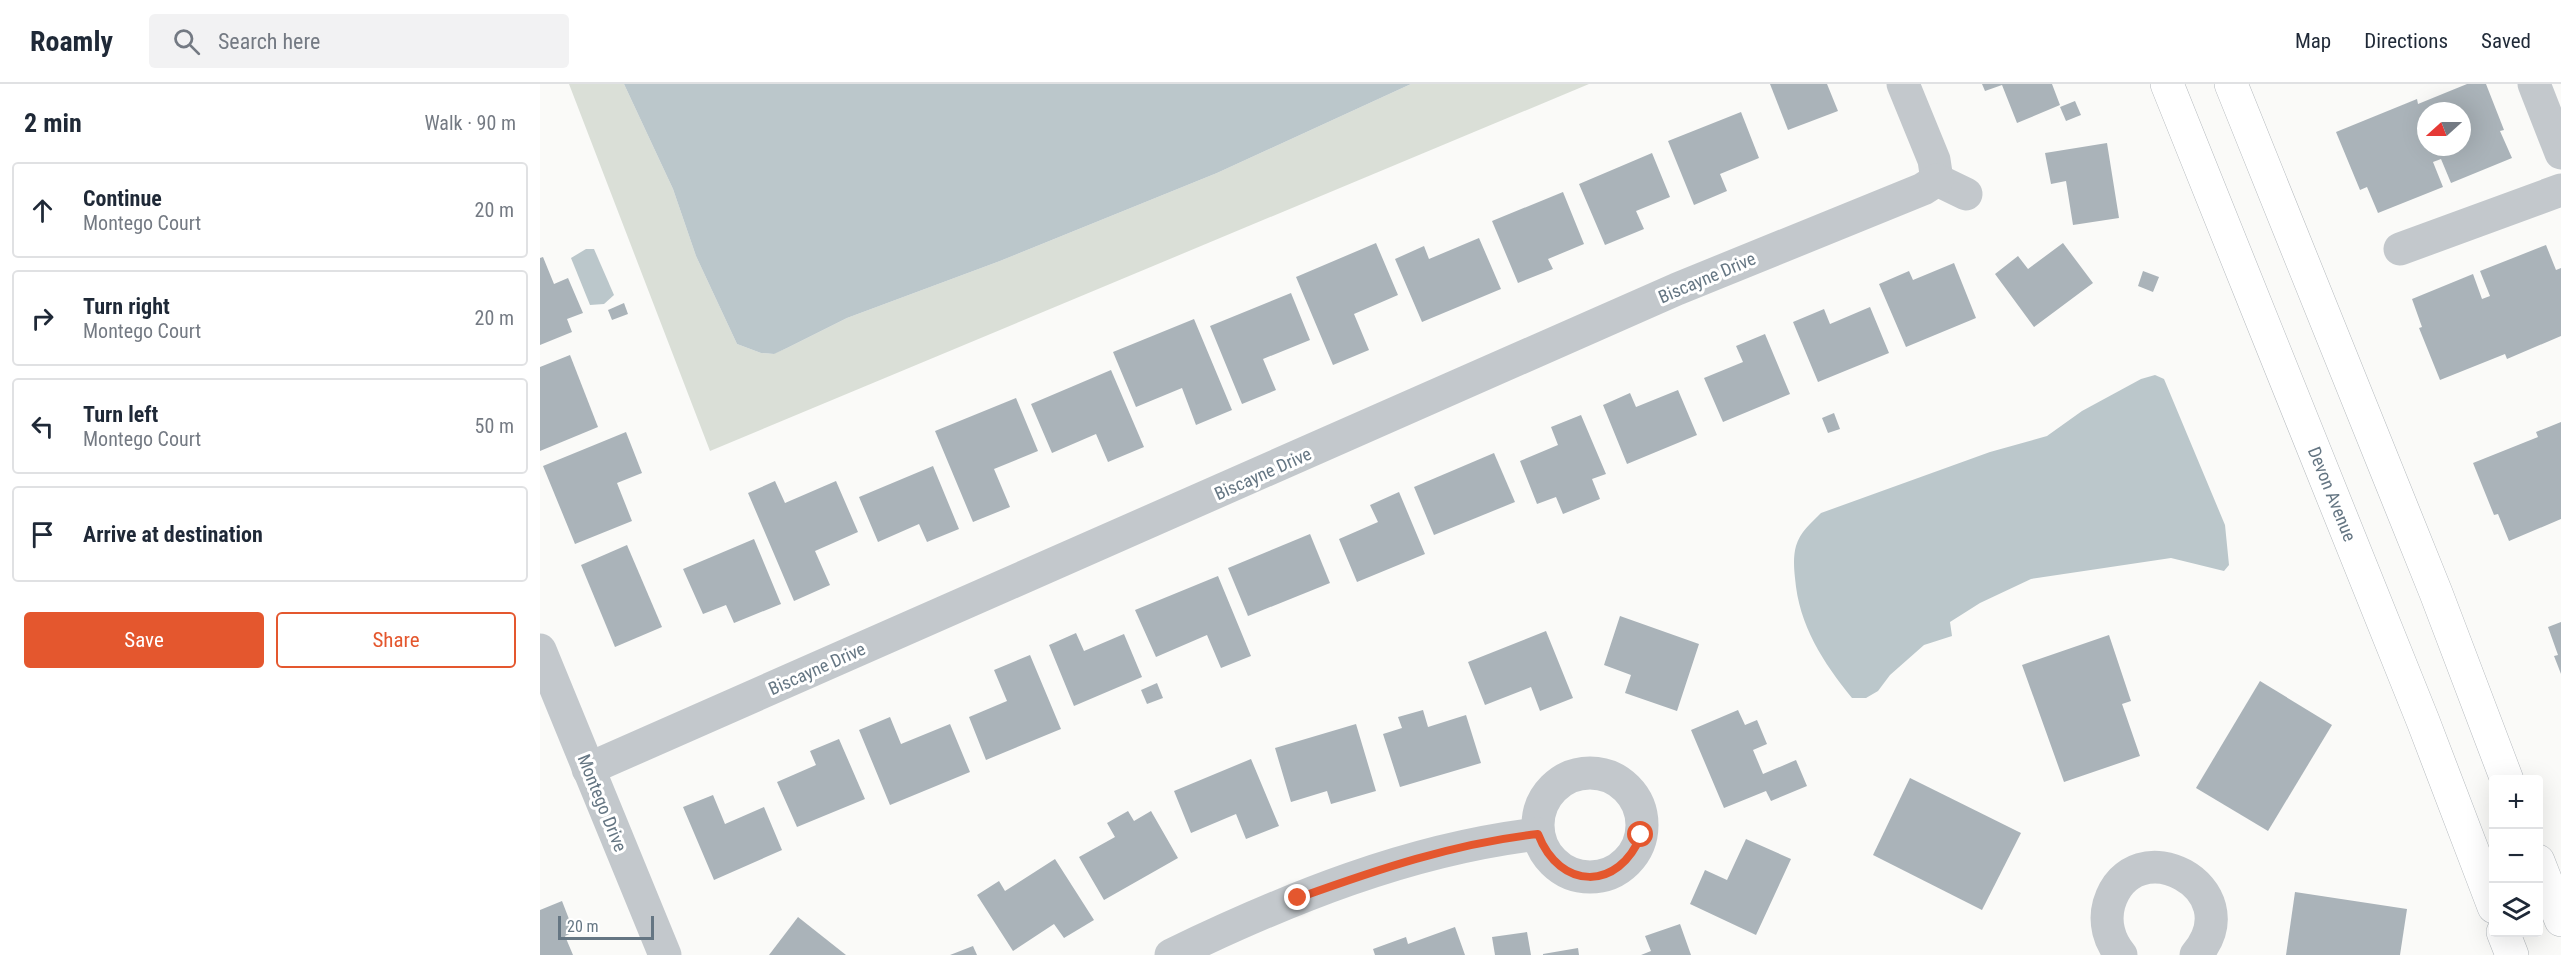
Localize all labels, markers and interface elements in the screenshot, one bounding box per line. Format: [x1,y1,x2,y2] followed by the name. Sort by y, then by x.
[149,14,569,68] search box
[30,25,113,58] text: Roamly
[170,25,203,58] icon: search
[218,29,320,54] text: Search here
[2295,29,2331,53] text: Map
[2364,29,2448,53] text: Directions
[2481,29,2531,53] text: Saved
[2417,102,2471,156] north arrow
[24,108,82,138] text: 2 min
[424,111,516,135] text: Walk · 90 m
[83,186,162,211] text: Continue
[26,194,59,227] icon: ahead
[475,198,514,222] text: 20 m
[83,211,201,235] text: Montego Court
[1655,248,1759,307] street label: Biscayne Drive
[83,294,170,319] text: Turn right
[26,302,59,335] icon: right
[475,306,514,330] text: 20 m
[83,319,201,343] text: Montego Court
[83,402,158,427] text: Turn left
[26,410,59,443] icon: left
[475,414,514,438] text: 50 m
[83,427,201,451] text: Montego Court
[1211,443,1314,504] street label: Biscayne Drive
[2304,444,2361,544] street label: Devon Avenue
[26,518,59,551] icon: arrive
[83,522,263,547] text: Arrive at destination
[24,612,264,668] button: Save
[276,612,516,668] button: Share
[765,638,868,699] street label: Biscayne Drive
[573,751,632,855] street label: Montego Drive
[2489,775,2543,937] map controls
[2489,775,2543,829] button: +
[1627,821,1653,847] route start
[2489,829,2543,883] button: −
[2489,883,2543,937] button: layers
[1284,884,1310,910] route end
[558,913,654,940] scale bar
[567,917,599,936] text: 20 m

